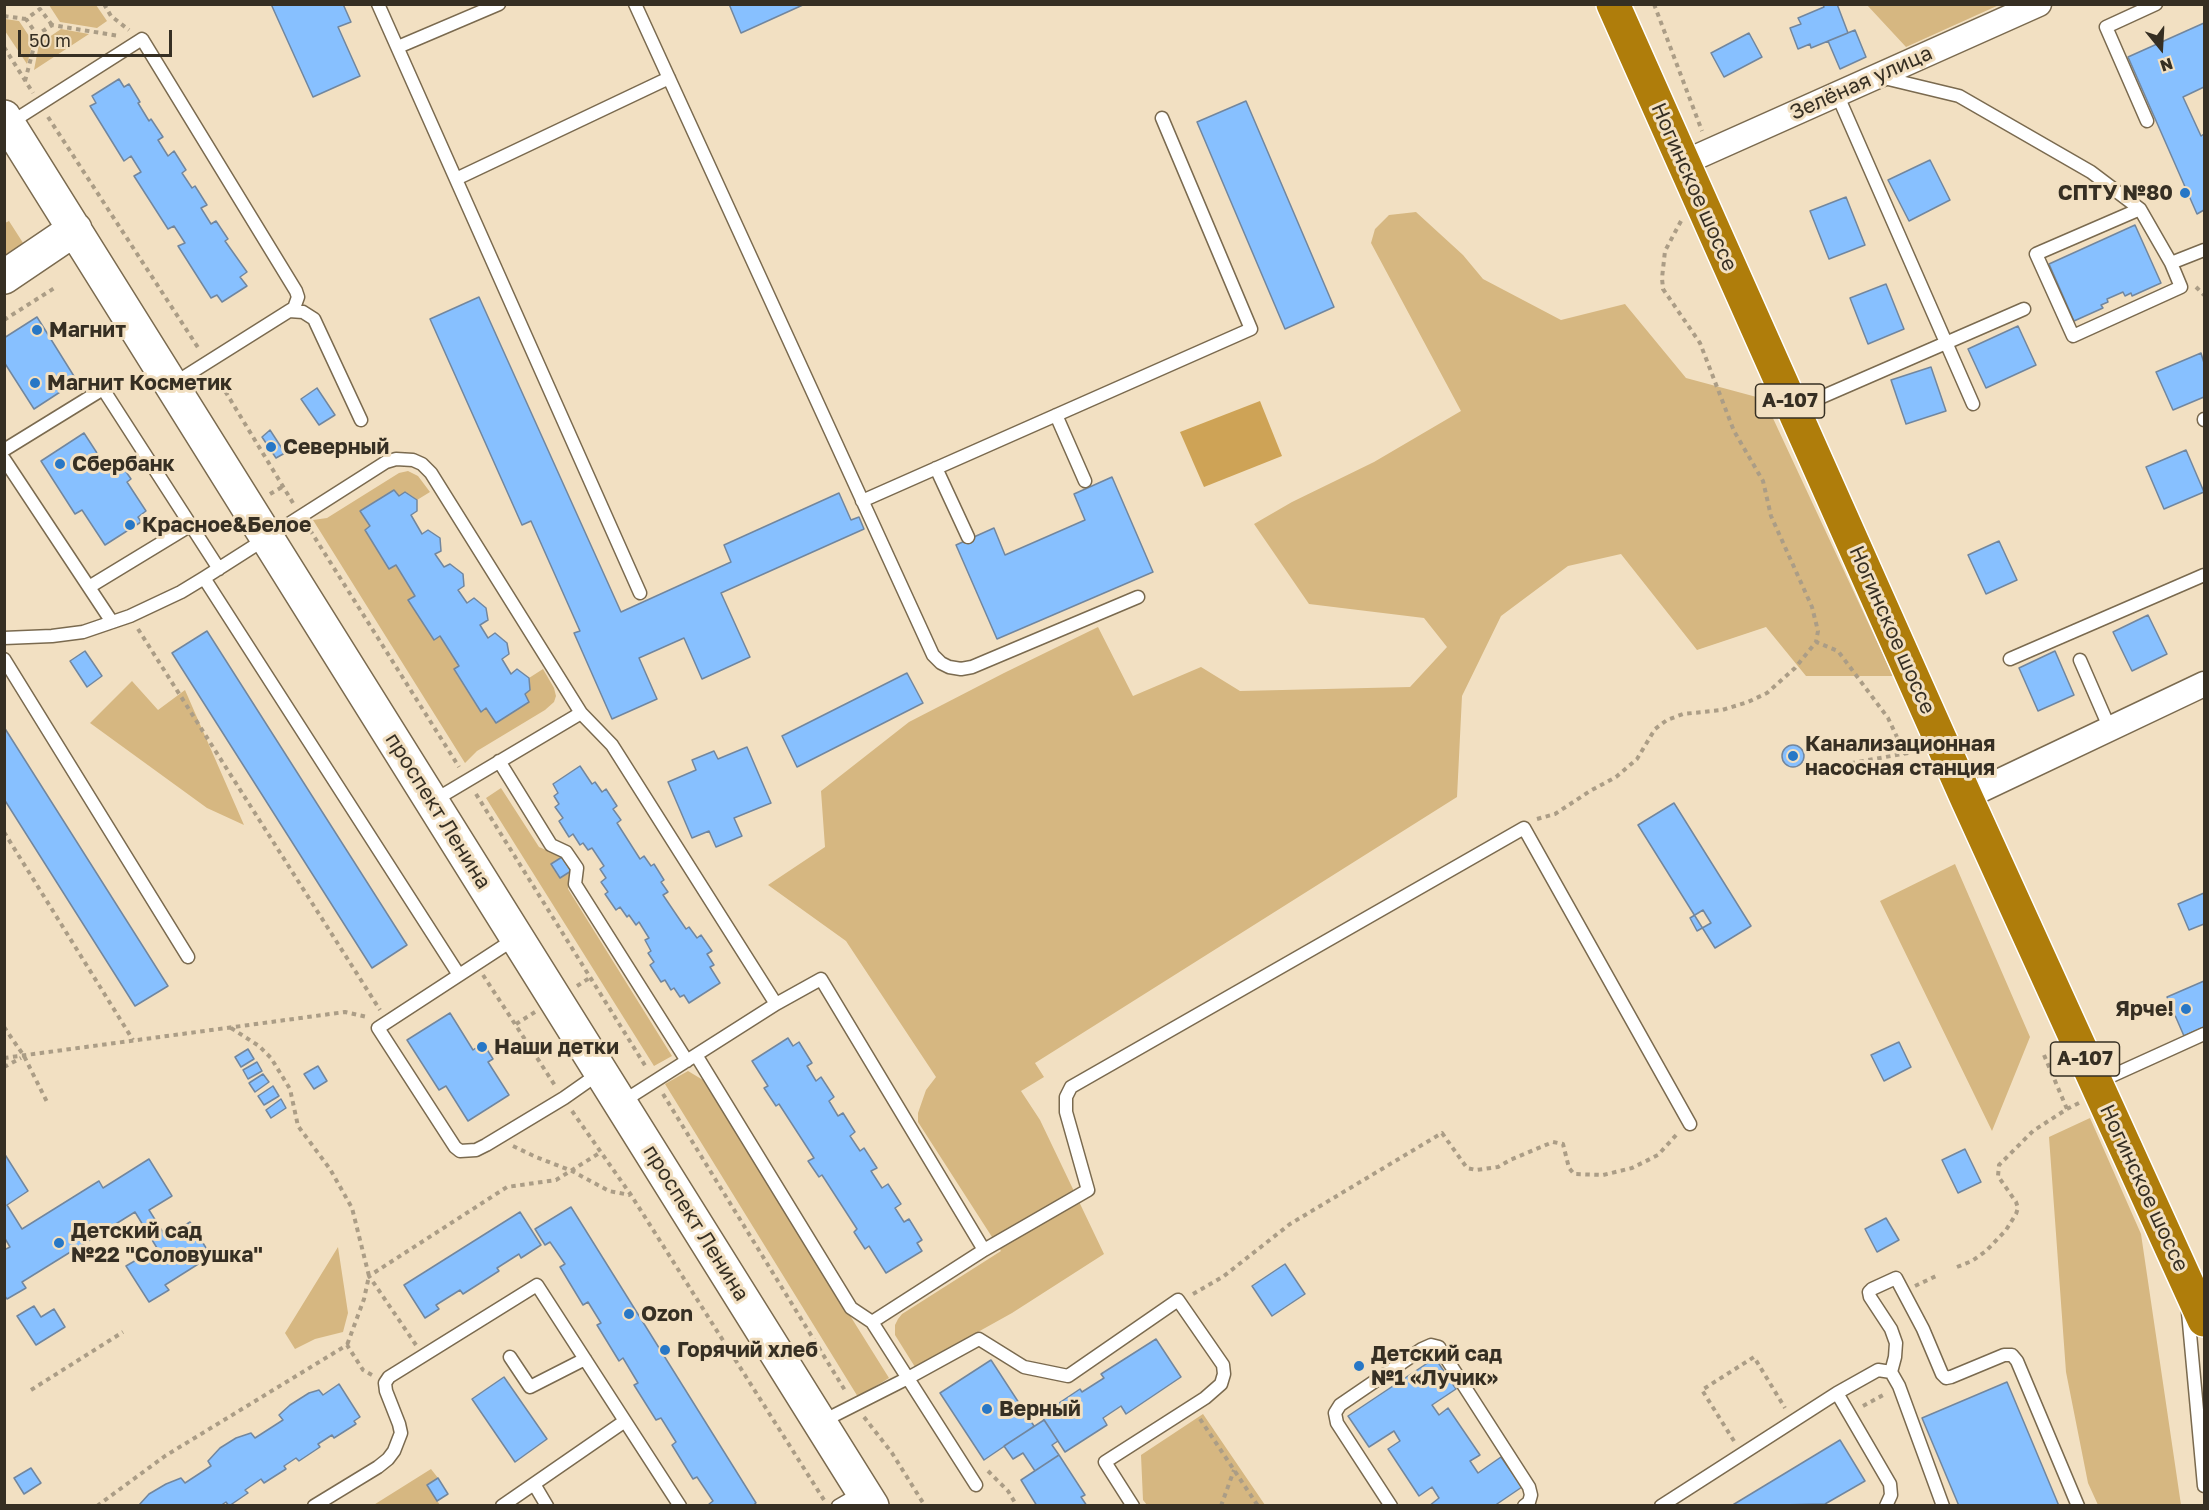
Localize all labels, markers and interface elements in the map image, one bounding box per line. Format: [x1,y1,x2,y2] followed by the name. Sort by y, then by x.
[21,18,176,56] scale bar
[2131,18,2191,78] north arrow
[29,29,71,51] text: 50 m
[1786,40,1936,126] street label: Зелёная улица
[2158,54,2175,77] text: N
[1646,99,1742,275] street label: Ногинское шоссе
[2058,180,2173,206] place label: СПТУ №80
[2178,186,2192,200] marker: СПТУ №80
[49,317,126,343] place label: Магнит
[30,323,44,337] marker: Магнит
[47,370,232,396] place label: Магнит Косметик
[28,376,42,390] marker: Магнит Косметик
[1756,384,1824,418] road number: А-107
[283,434,389,460] place label: Северный
[264,440,278,454] marker: Северный
[72,451,175,477] place label: Сбербанк
[53,457,67,471] marker: Сбербанк
[142,512,311,538] place label: Красное&Белое
[123,518,137,532] marker: Красное&Белое
[1844,542,1940,718] street label: Ногинское шоссе
[380,728,496,894] street label: проспект Ленина
[1805,731,1995,781] place label: Канализационная насосная станция
[1786,749,1800,763] marker: Канализационная насосная станция
[2115,996,2174,1022] place label: Ярче!
[2179,1002,2193,1016] marker: Ярче!
[494,1034,619,1060] place label: Наши детки
[475,1040,489,1054] marker: Наши детки
[2050,1042,2120,1076] road number: А-107
[2094,1100,2194,1276] street label: Ногинское шоссе
[638,1140,754,1306] street label: проспект Ленина
[71,1218,263,1268] place label: Детский сад №22 "Соловушка"
[52,1236,66,1250] marker: Детский сад №22 "Соловушка"
[641,1301,693,1327] place label: Ozon
[622,1307,636,1321] marker: Ozon
[677,1337,818,1363] place label: Горячий хлеб
[1371,1341,1502,1391] place label: Детский сад №1 «Лучик»
[658,1343,672,1357] marker: Горячий хлеб
[1352,1359,1366,1373] marker: Детский сад №1 «Лучик»
[999,1396,1081,1422] place label: Верный
[980,1402,994,1416] marker: Верный

